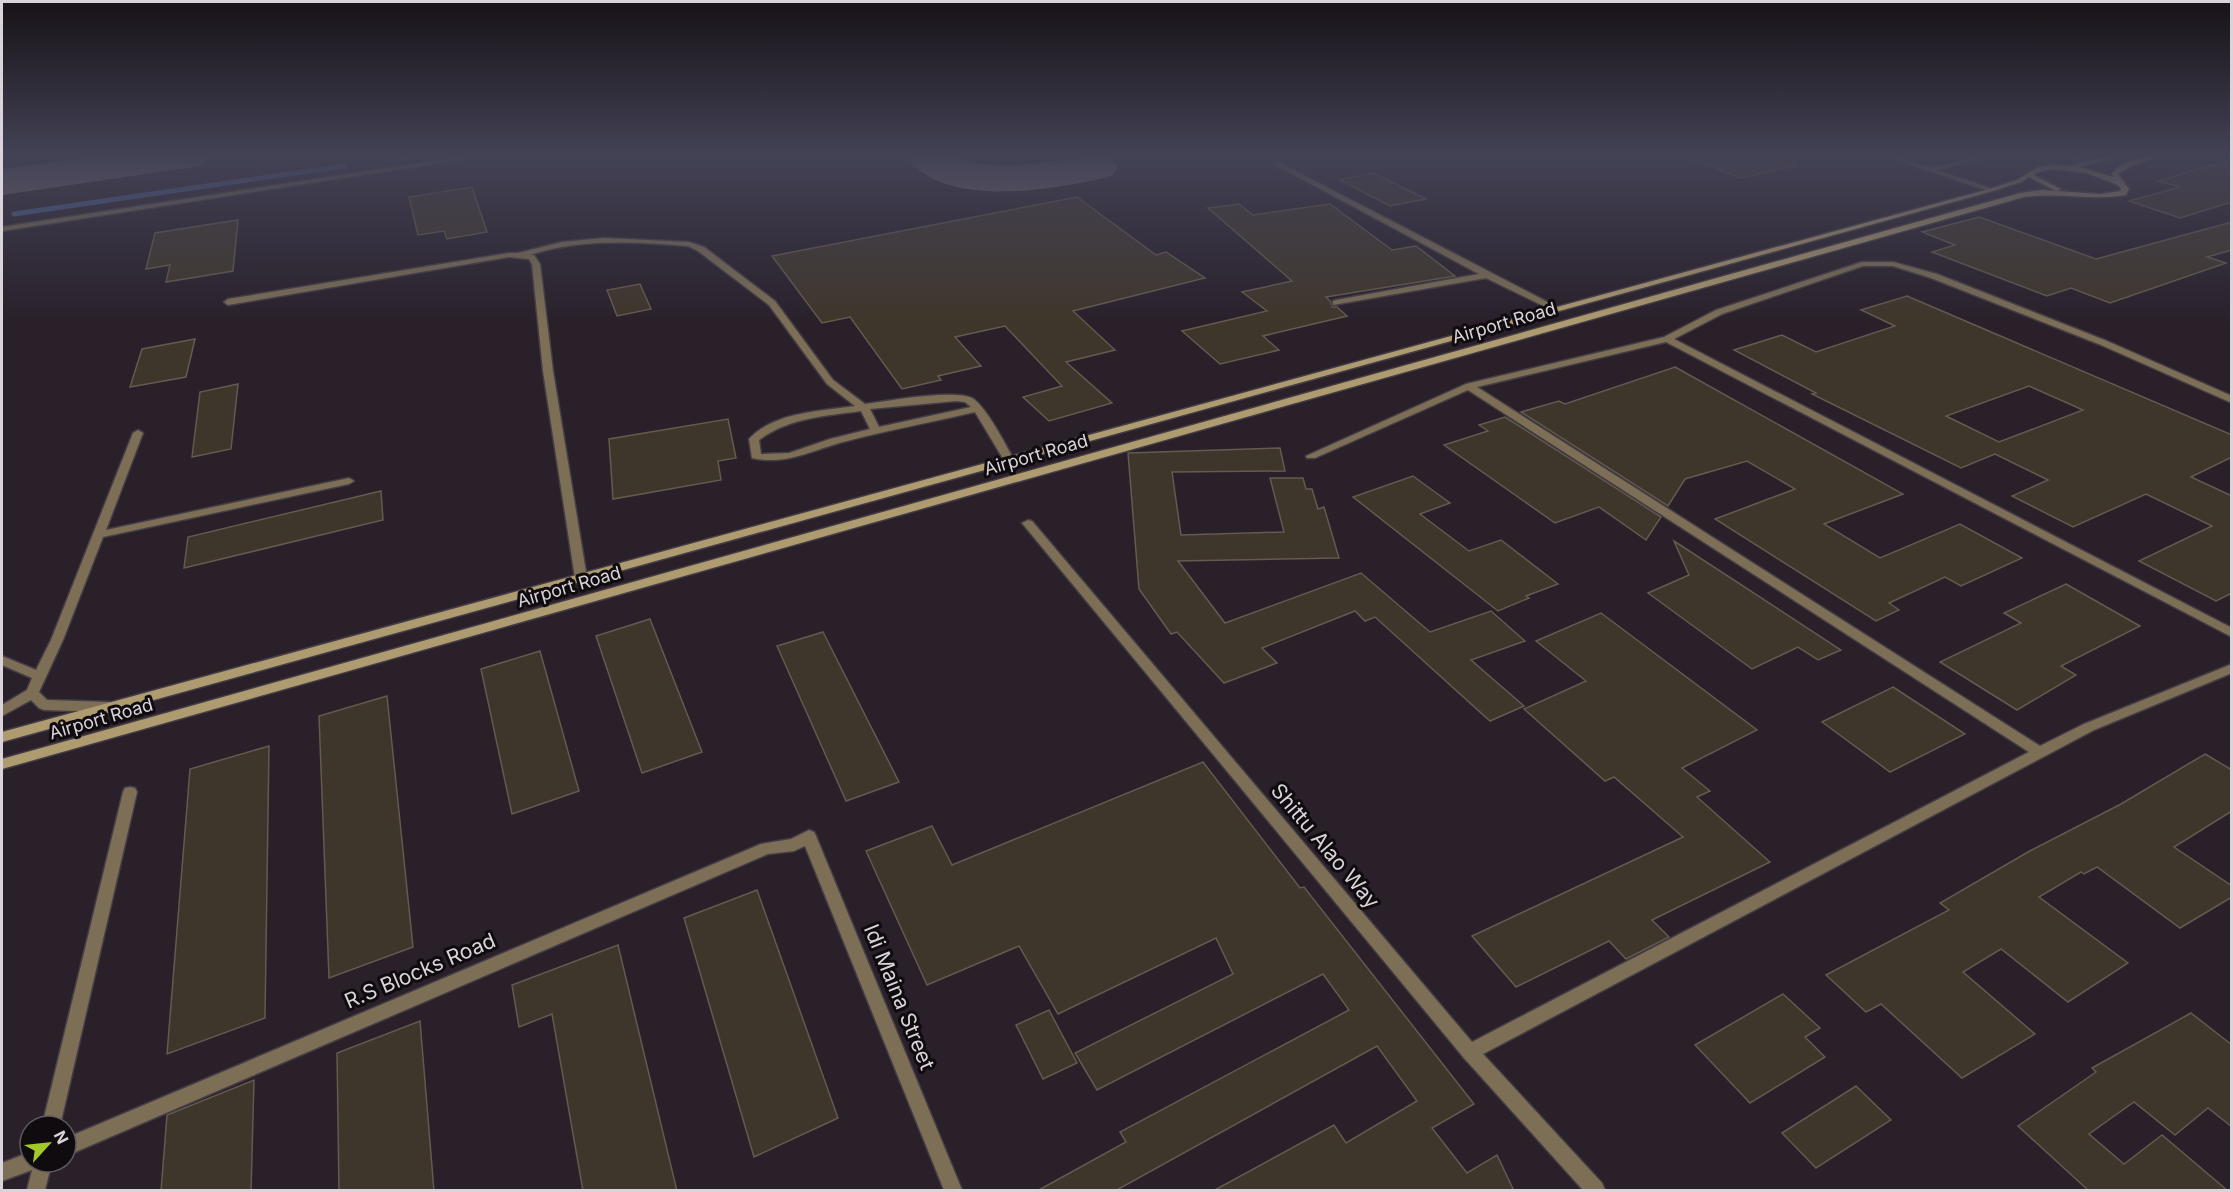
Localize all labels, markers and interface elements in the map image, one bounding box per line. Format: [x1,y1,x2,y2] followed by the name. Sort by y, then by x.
[1449,298,1558,347] street label: Airport Road
[981,430,1090,479] street label: Airport Road
[514,562,623,611] street label: Airport Road
[46,694,155,743] street label: Airport Road
[1266,778,1385,913] street label: Shittu Alao Way
[859,920,940,1073] street label: Idi Maina Street
[341,927,499,1014] street label: R.S Blocks Road
[18,1114,78,1174] north arrow
[50,1127,73,1147] text: N

